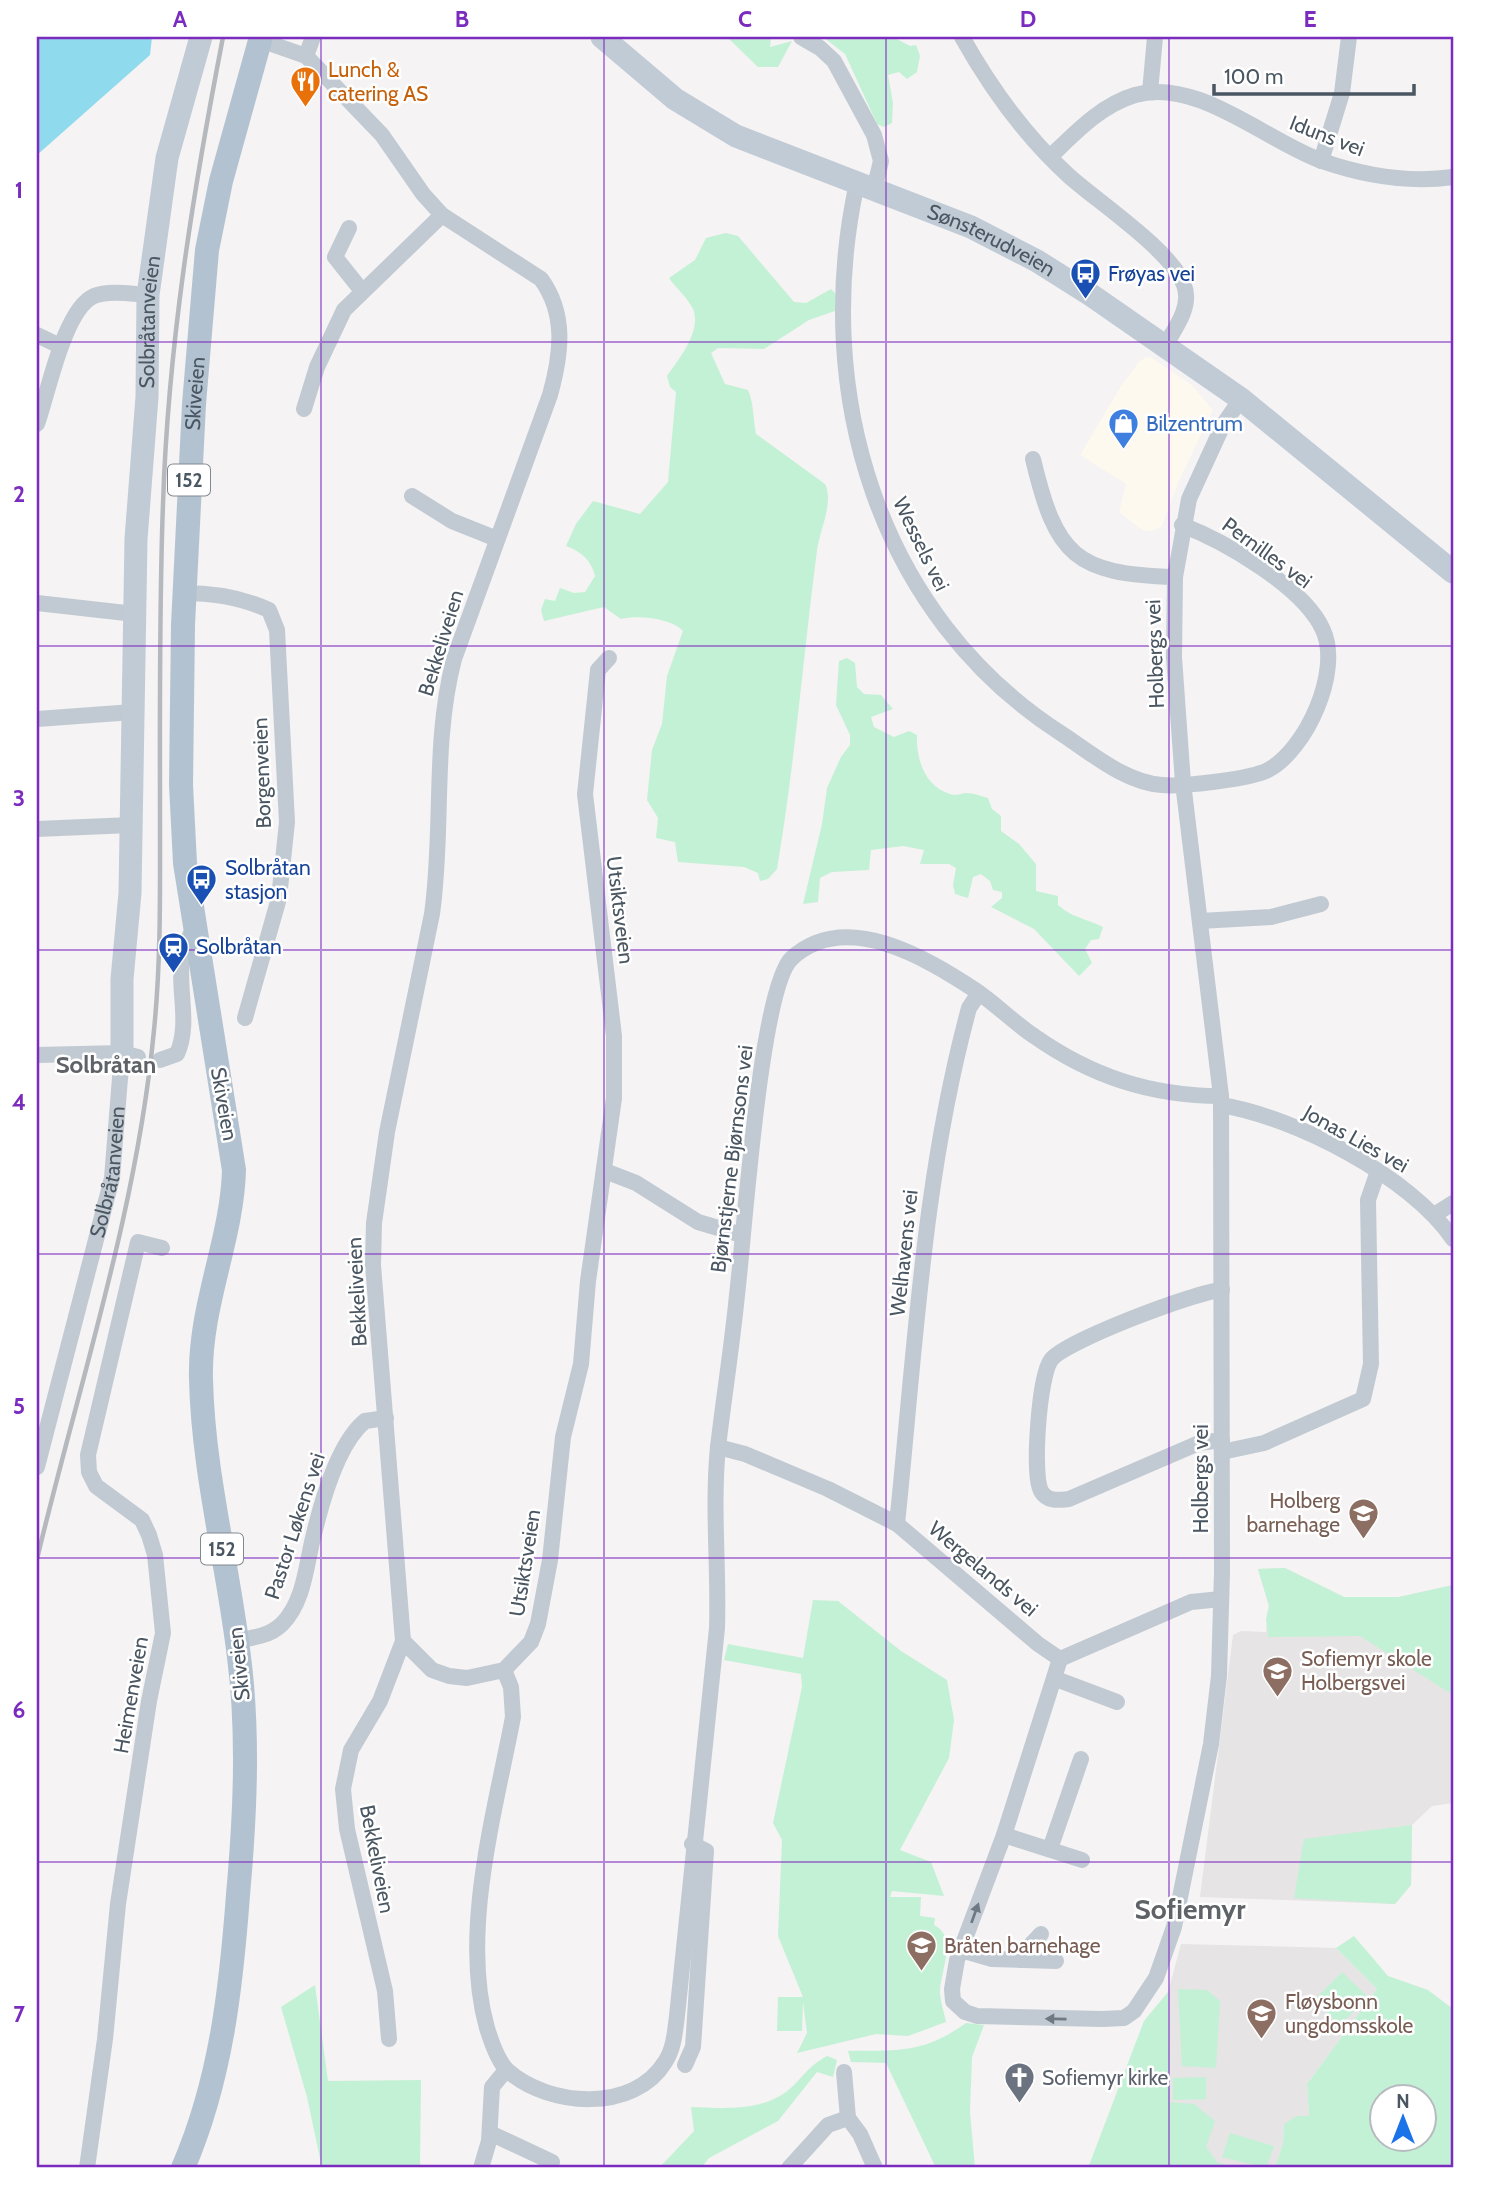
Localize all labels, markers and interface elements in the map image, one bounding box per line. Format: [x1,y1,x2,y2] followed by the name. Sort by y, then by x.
[173,5,188,33] text: A
[455,5,469,33] text: B
[738,5,752,33] text: C
[1020,5,1036,33] text: D
[1303,5,1317,33] text: E
[1214,52,1413,96] scale bar
[328,57,428,106] place label: Lunch & catering AS
[1224,64,1283,89] text: 100 m
[288,65,322,109] restaurant icon: Lunch & catering AS
[1286,110,1368,161] street label: Iduns vei
[15,176,23,204] text: 1
[924,198,1060,281] street label: Sønsterudveien
[134,254,165,389] street label: Solbråtanveien
[1068,257,1102,301] bus stop icon: Frøyas vei
[1108,261,1195,286] place label: Frøyas vei
[180,356,210,431] street label: Skiveien
[1106,407,1140,451] shop icon: Bilzentrum
[1146,411,1243,436] place label: Bilzentrum
[168,464,210,495] road number: 152
[13,480,25,508] text: 2
[888,493,955,595] street label: Wessels vei
[1218,512,1317,593] street label: Pernilles vei
[413,587,469,699] street label: Bekkeliveien
[1140,599,1169,709] street label: Holbergs vei
[247,717,276,829] street label: Borgenveien
[13,784,25,812] text: 3
[225,855,311,905] place label: Solbråtan stasjon
[601,855,640,965] street label: Utsiktsveien
[185,863,219,907] bus stop icon: Solbråtan stasjon
[156,930,190,974] station icon: Solbråtan
[196,934,282,959] place label: Solbråtan
[705,1044,759,1274] street label: Bjørnstjerne Bjørnsons vei
[56,1050,156,1079] district label: Solbråtan
[206,1065,243,1142] street label: Skiveien
[12,1088,26,1116] text: 4
[1298,1099,1413,1178] street label: Jonas Lies vei
[84,1105,130,1240] street label: Solbråtanveien
[884,1188,923,1318] street label: Welhavens vei
[341,1237,372,1347] street label: Bekkeliveien
[13,1392,25,1420] text: 5
[1188,1424,1213,1534] street label: Holbergs vei
[259,1449,330,1602] street label: Pastor Løkens vei
[1246,1488,1341,1537] place label: Holberg barnehage
[1346,1496,1380,1540] school or university icon: Holberg barnehage
[504,1507,545,1618] street label: Utsiktsveien
[924,1516,1043,1621] street label: Wergelands vei
[201,1534,243,1564] road number: 152
[222,1626,255,1702] street label: Skiveien
[108,1635,153,1755] street label: Heimenveien
[1301,1646,1432,1695] place label: Sofiemyr skole Holbergsvei
[1261,1654,1295,1698] school or university icon: Sofiemyr skole Holbergsvei
[13,1696,25,1724] text: 6
[355,1803,400,1915] street label: Bekkeliveien
[1134,1892,1246,1926] district label: Sofiemyr
[970,1902,981,1923] one-way arrow
[904,1929,938,1973] school or university icon: Bråten barnehage
[944,1933,1101,1958] place label: Bråten barnehage
[1285,1989,1414,2038] place label: Fløysbonn ungdomsskole
[1245,1997,1279,2041] school or university icon: Fløysbonn ungdomsskole
[13,2000,25,2028] text: 7
[1045,2014,1067,2025] one-way arrow
[1002,2061,1036,2105] church icon: Sofiemyr kirke
[1042,2065,1168,2090] place label: Sofiemyr kirke
[1368,2082,1438,2152] north arrow
[1396,2090,1410,2113] text: N

